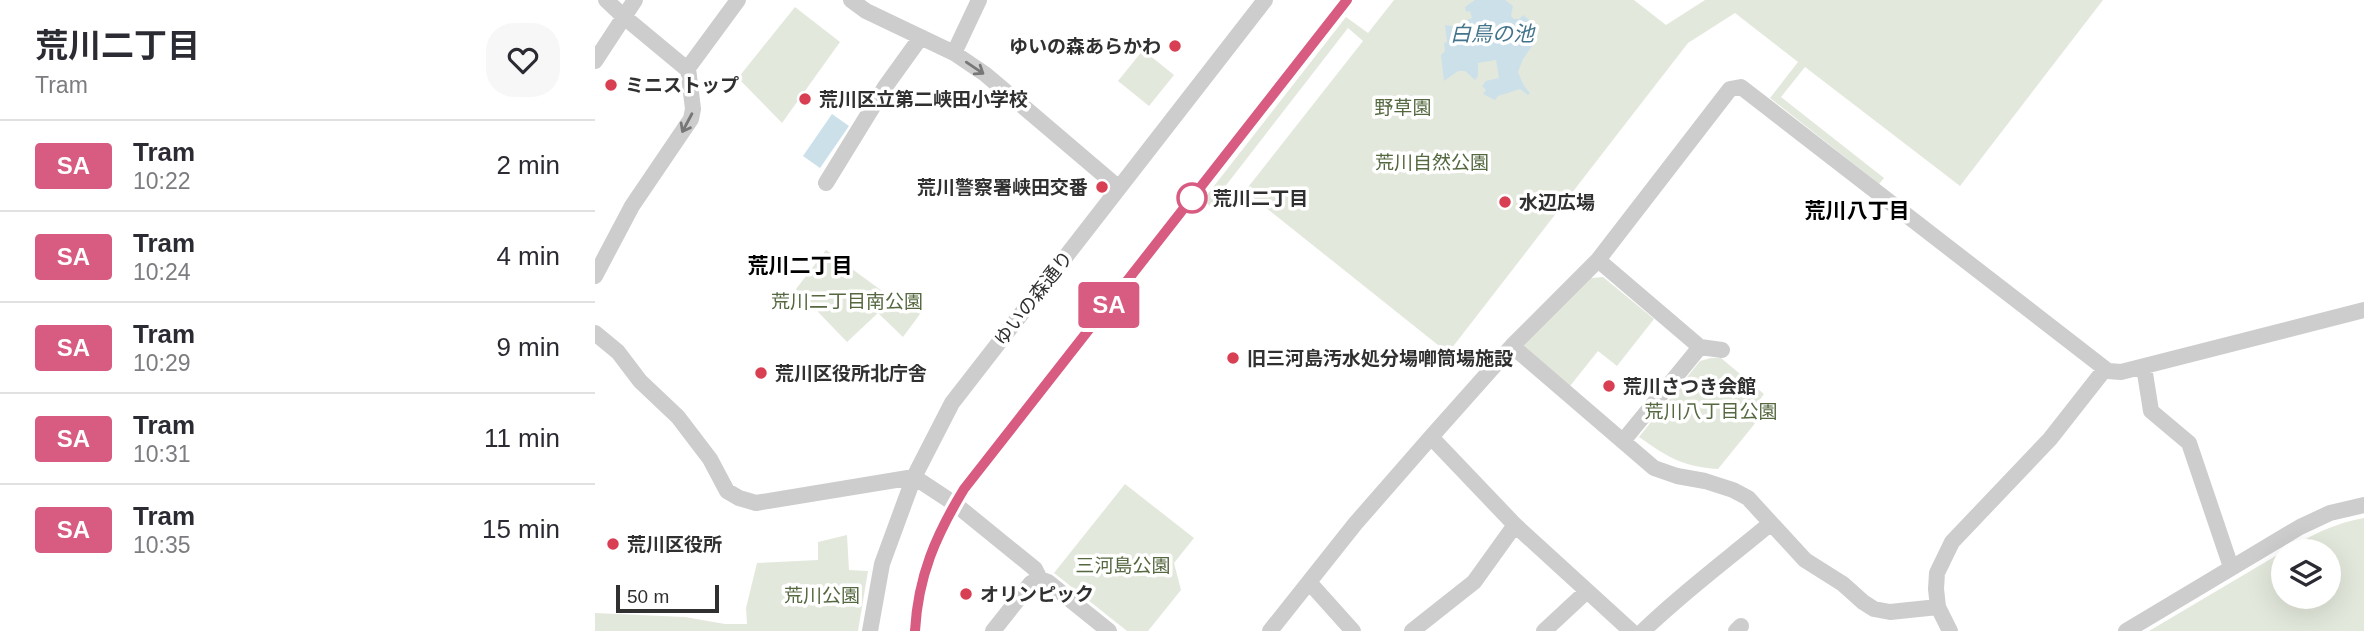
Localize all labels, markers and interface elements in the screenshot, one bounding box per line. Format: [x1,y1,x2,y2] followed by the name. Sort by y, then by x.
[1450,22,1536,45] water label: 白鳥の池
[486,23,560,97] button: heart
[35,27,200,64] text: 荒川二丁目
[1009,36,1161,57] place label: ゆいの森あらかわ
[1167,38,1183,54] marker: ゆいの森あらかわ
[965,60,984,75] one-way arrow
[35,72,88,98] text: Tram
[625,75,739,96] place label: ミニストップ
[603,77,619,93] marker: ミニストップ
[819,89,1028,110] place label: 荒川区立第二峡田小学校
[797,91,813,107] marker: 荒川区立第二峡田小学校
[1374,97,1432,118] park label: 野草園
[679,113,693,133] one-way arrow
[133,137,195,167] text: Tram
[496,150,560,180] text: 2 min
[57,152,90,179] text: SA
[1375,152,1489,173] park label: 荒川自然公園
[133,168,191,194] text: 10:22
[917,177,1088,198] place label: 荒川警察署峡田交番
[1094,179,1110,195] marker: 荒川警察署峡田交番
[1177,183,1207,213] marker: 荒川二丁目
[1213,188,1308,209] place label: 荒川二丁目
[1519,192,1595,213] place label: 水辺広場
[1497,194,1513,210] marker: 水辺広場
[1805,199,1910,222] district label: 荒川八丁目
[133,228,195,258] text: Tram
[496,241,560,271] text: 4 min
[57,243,90,270] text: SA
[990,247,1077,350] street label: ゆいの森通り
[748,254,853,277] district label: 荒川二丁目
[133,259,191,285] text: 10:24
[1077,282,1141,328] line badge: SA
[771,291,923,312] park label: 荒川二丁目南公園
[1092,291,1126,318] text: SA
[133,319,195,349] text: Tram
[496,332,560,362] text: 9 min
[57,334,90,361] text: SA
[1247,348,1513,369] place label: 旧三河島汚水処分場喞筒場施設
[133,350,191,376] text: 10:29
[1225,350,1241,366] marker: 旧三河島汚水処分場喞筒場施設
[775,363,927,384] place label: 荒川区役所北庁舎
[753,365,769,381] marker: 荒川区役所北庁舎
[1623,376,1756,397] place label: 荒川さつき会館
[1601,378,1617,394] marker: 荒川さつき会館
[1644,401,1778,422] park label: 荒川八丁目公園
[133,410,195,440] text: Tram
[484,423,560,453] text: 11 min
[57,425,90,452] text: SA
[133,441,191,467] text: 10:31
[133,501,195,531] text: Tram
[482,514,560,544] text: 15 min
[57,516,90,543] text: SA
[133,532,191,558] text: 10:35
[627,534,722,555] place label: 荒川区役所
[605,536,621,552] marker: 荒川区役所
[2271,539,2341,609] map controls
[2271,539,2341,609] button: layers
[1075,555,1171,576] park label: 三河島公園
[616,582,719,614] scale bar
[980,584,1094,605] place label: オリンピック
[784,585,860,606] park label: 荒川公園
[627,586,669,607] text: 50 m
[958,586,974,602] marker: オリンピック

